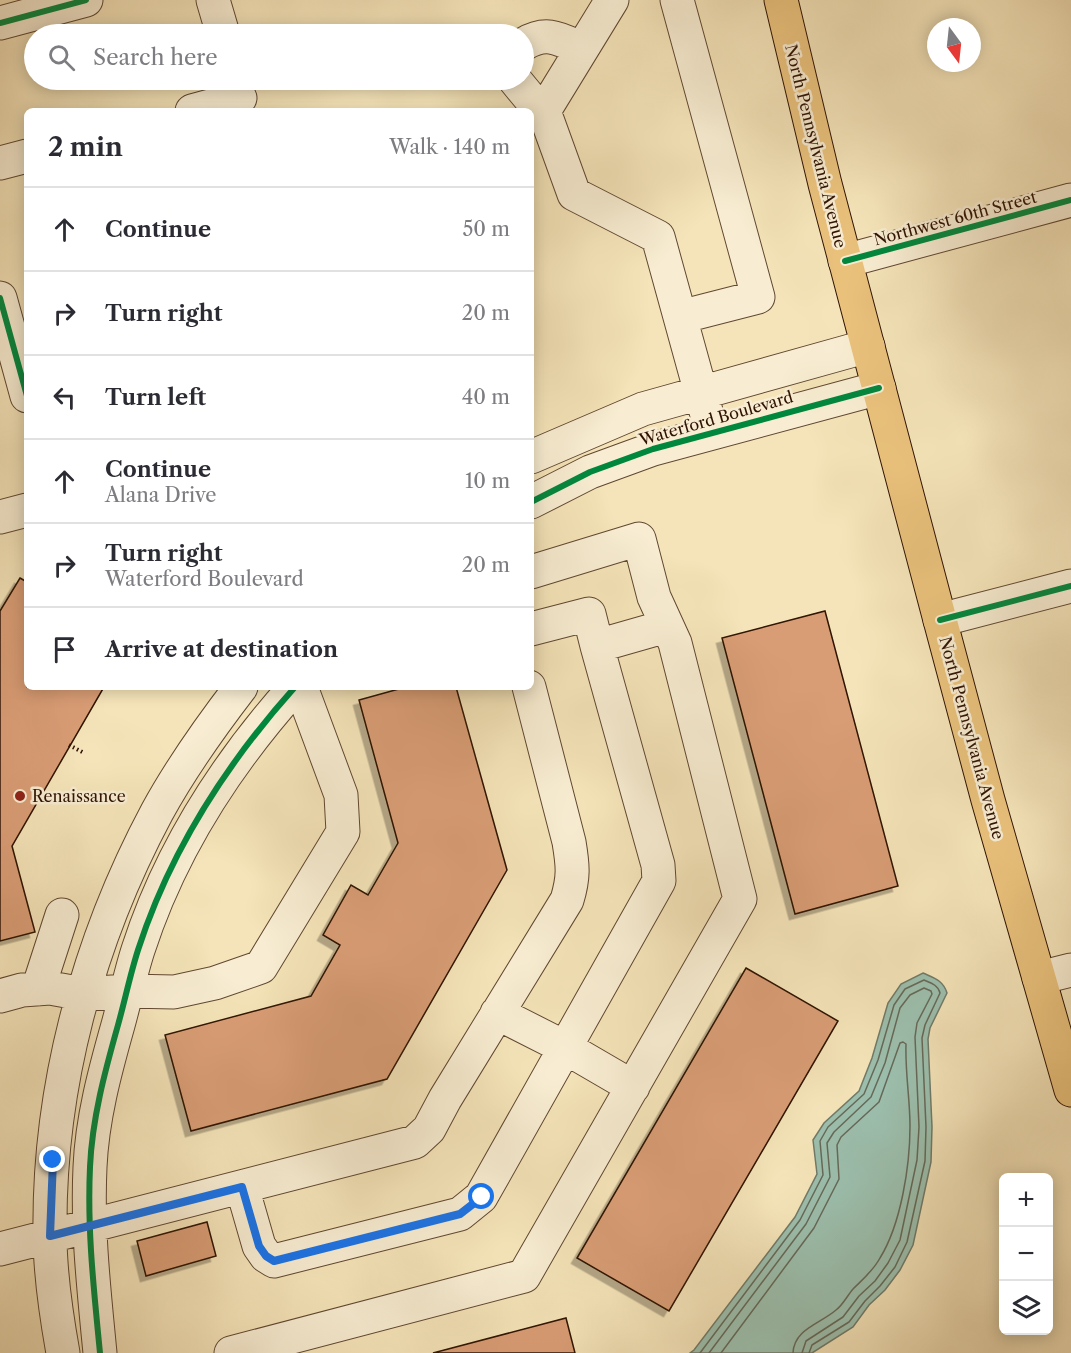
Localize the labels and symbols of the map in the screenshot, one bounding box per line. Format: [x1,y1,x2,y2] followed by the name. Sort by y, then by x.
[927,18,981,72] north arrow
[781,42,851,250] street label: North Pennsylvania Avenue
[871,187,1039,249] street label: Northwest 60th Street
[636,386,795,450] street label: Waterford Boulevard
[935,634,1009,842] street label: North Pennsylvania Avenue
[32,786,126,806] place label: Renaissance
[13,789,27,803] marker: Renaissance
[39,1146,65,1172] route end
[468,1183,494,1209] route start

